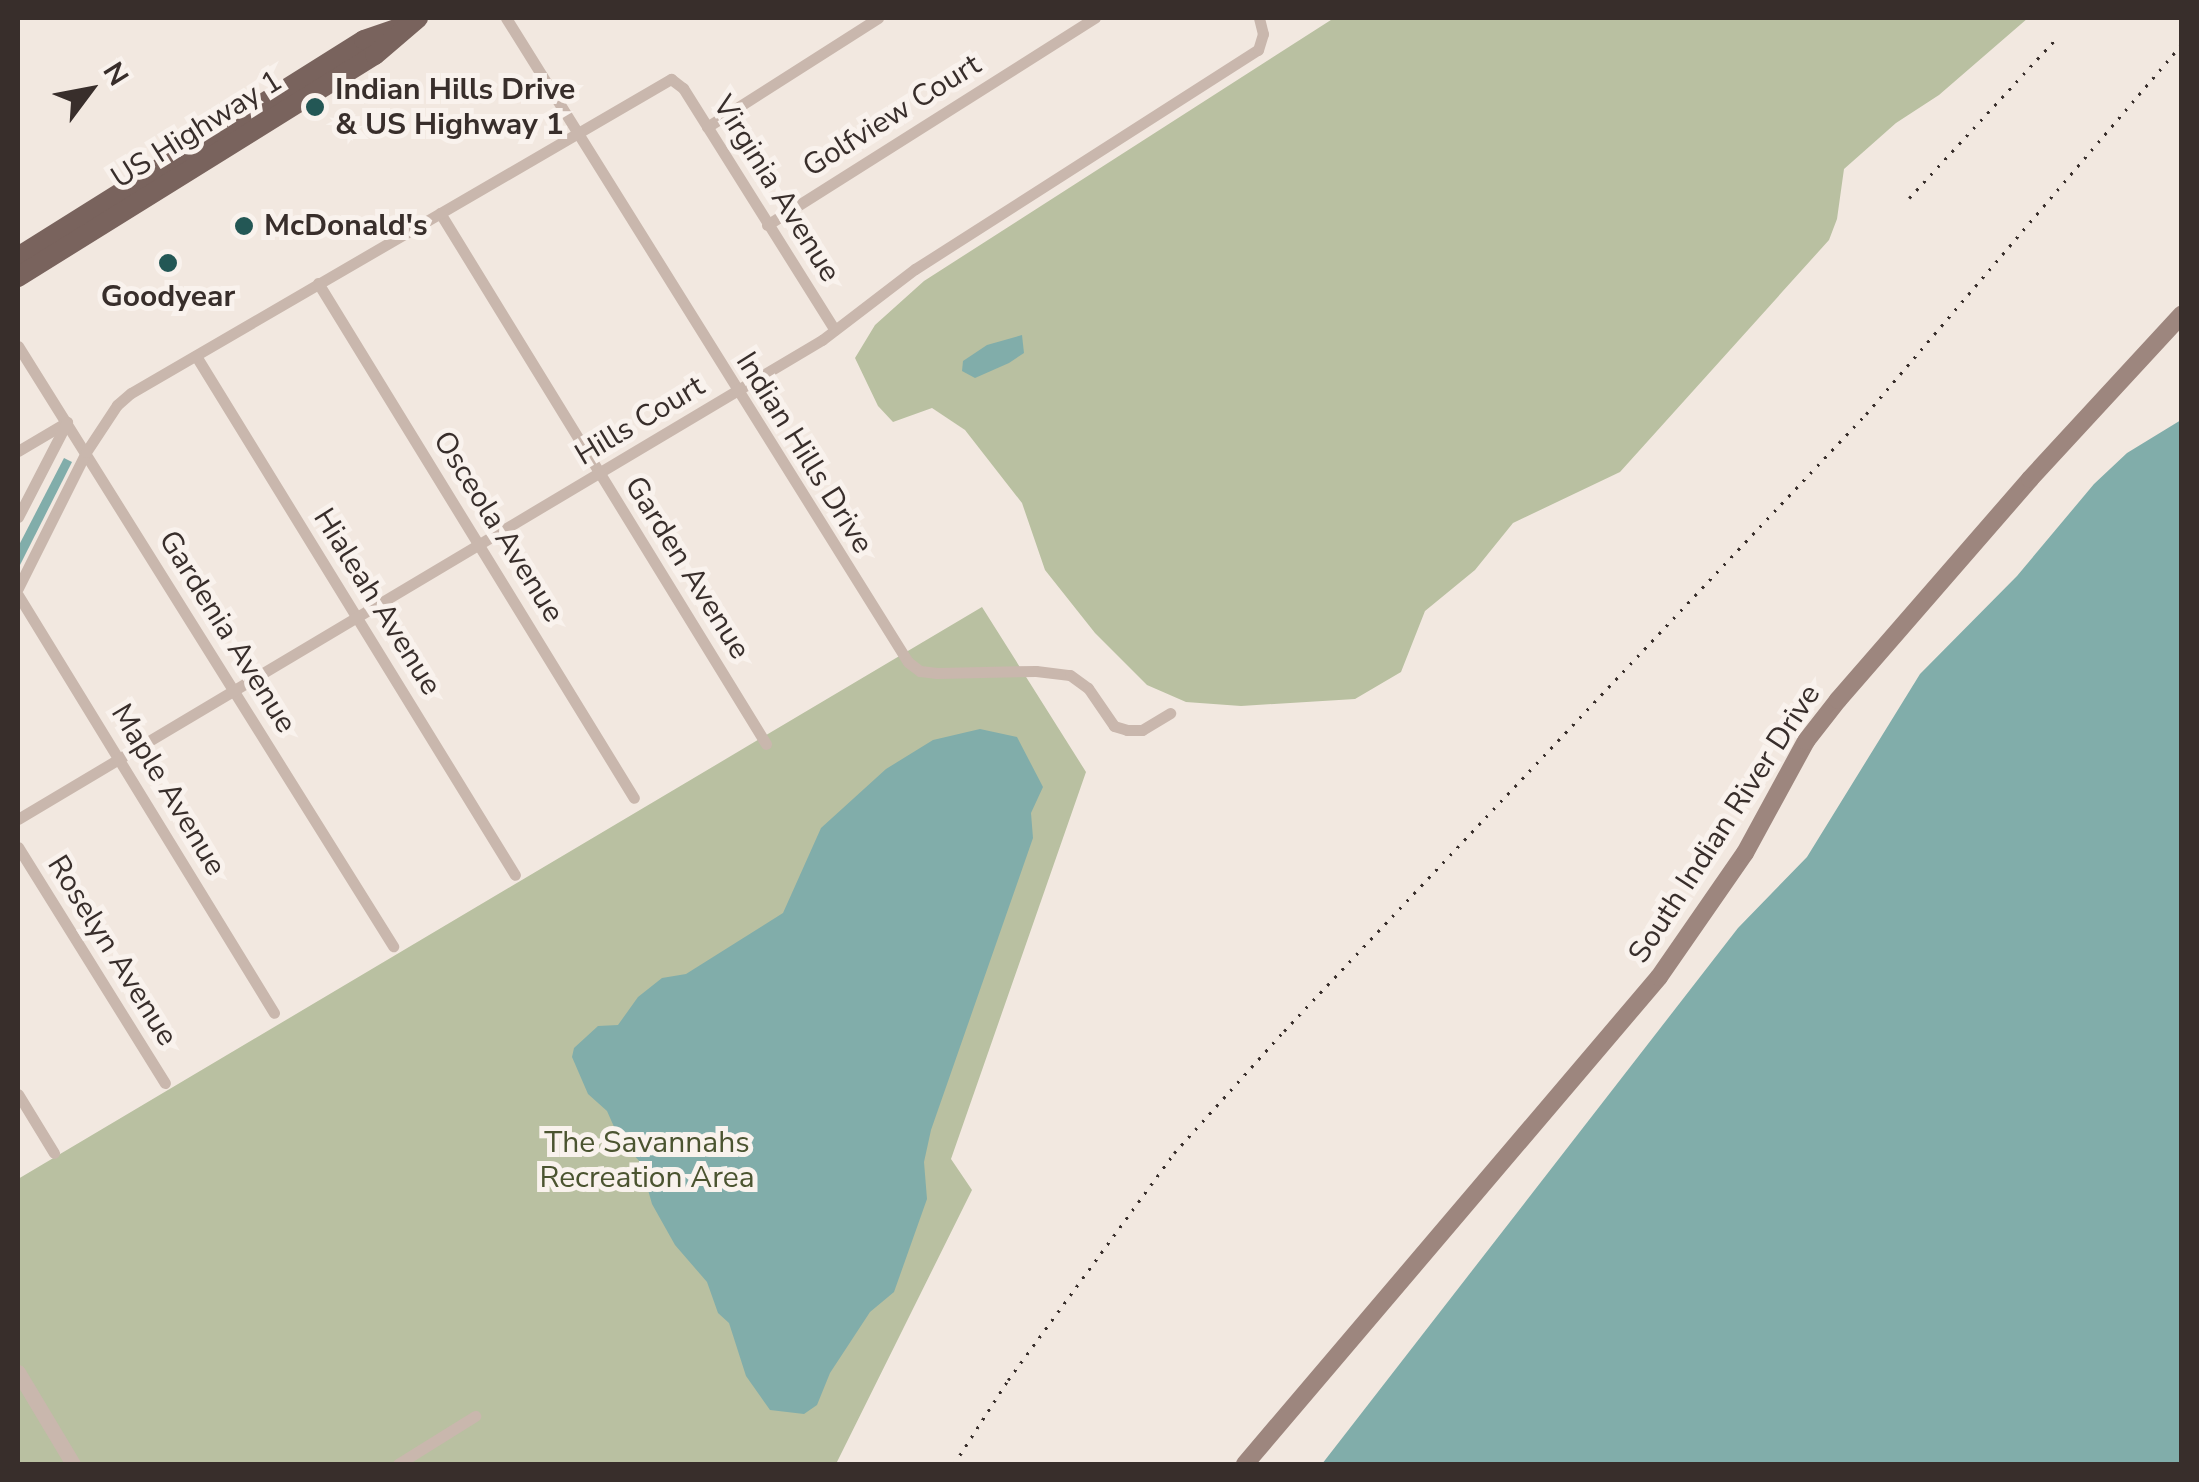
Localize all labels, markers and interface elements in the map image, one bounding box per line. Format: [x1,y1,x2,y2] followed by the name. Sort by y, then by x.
[40,40,140,140] north arrow
[797,47,987,185] street label: Golfview Court
[94,55,137,93] text: N
[105,63,289,197] street label: US Highway 1
[335,72,575,142] place label: Indian Hills Drive & US Highway 1
[704,89,848,289] street label: Virginia Avenue
[304,96,326,118] marker: Indian Hills Drive & US Highway 1
[264,208,428,244] place label: McDonald's
[233,215,255,237] marker: McDonald's
[157,252,179,274] marker: Goodyear
[101,279,235,315] place label: Goodyear
[728,346,880,560] street label: Indian Hills Drive
[569,368,711,474] street label: Hills Court
[425,425,571,629] street label: Osceola Avenue
[616,470,758,666] street label: Garden Avenue
[305,502,449,702] street label: Hialeah Avenue
[150,524,304,740] street label: Gardenia Avenue
[1621,678,1829,970] street label: South Indian River Drive
[103,698,233,882] street label: Maple Avenue
[39,849,185,1053] street label: Roselyn Avenue
[539,1125,755,1196] park label: The Savannahs Recreation Area

